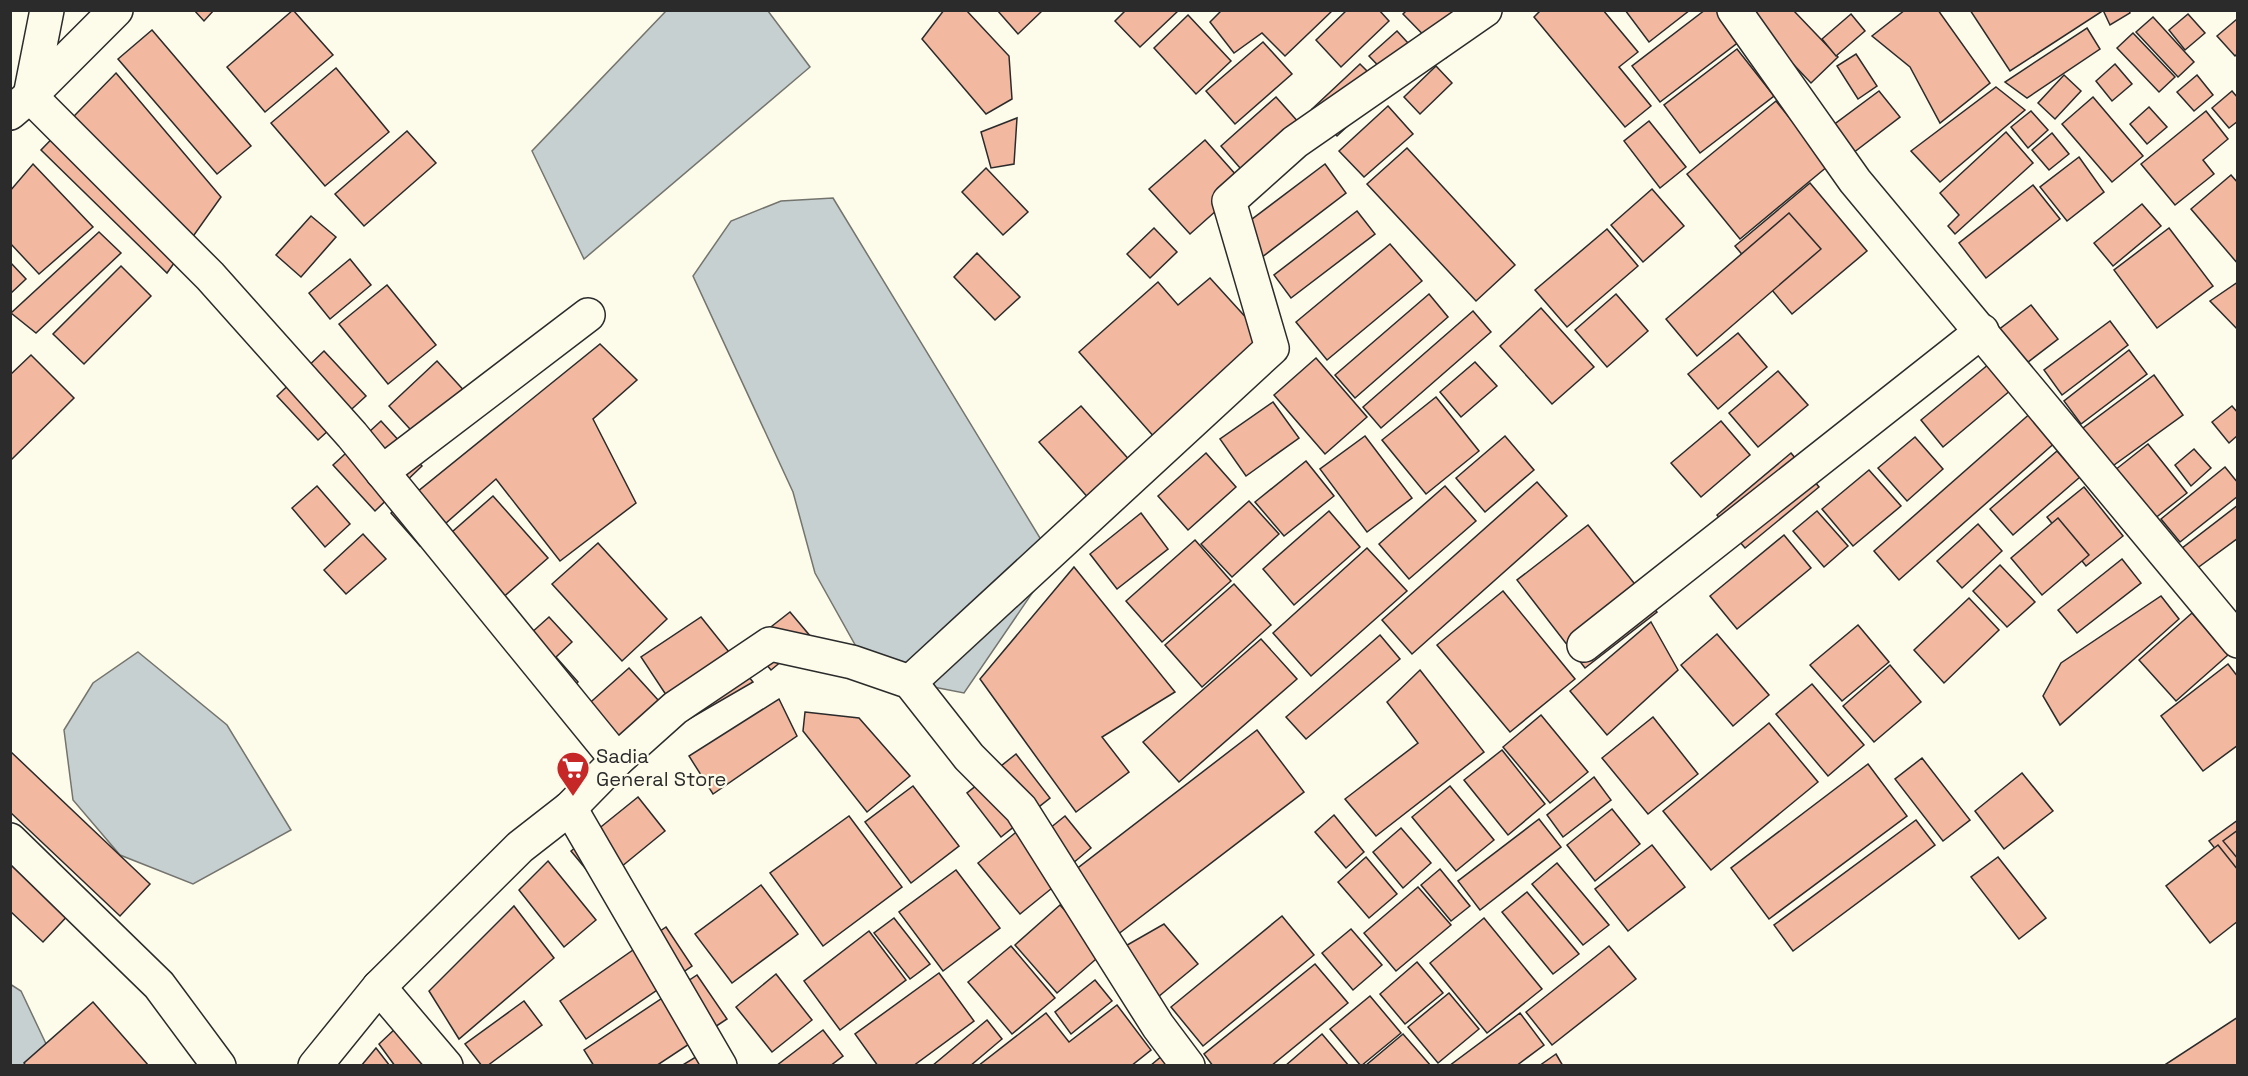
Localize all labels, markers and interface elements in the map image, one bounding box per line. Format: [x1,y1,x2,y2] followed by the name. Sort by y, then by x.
[596,743,726,792] place label: Sadia General Store
[555,750,591,797] supermarket icon: Sadia General Store

